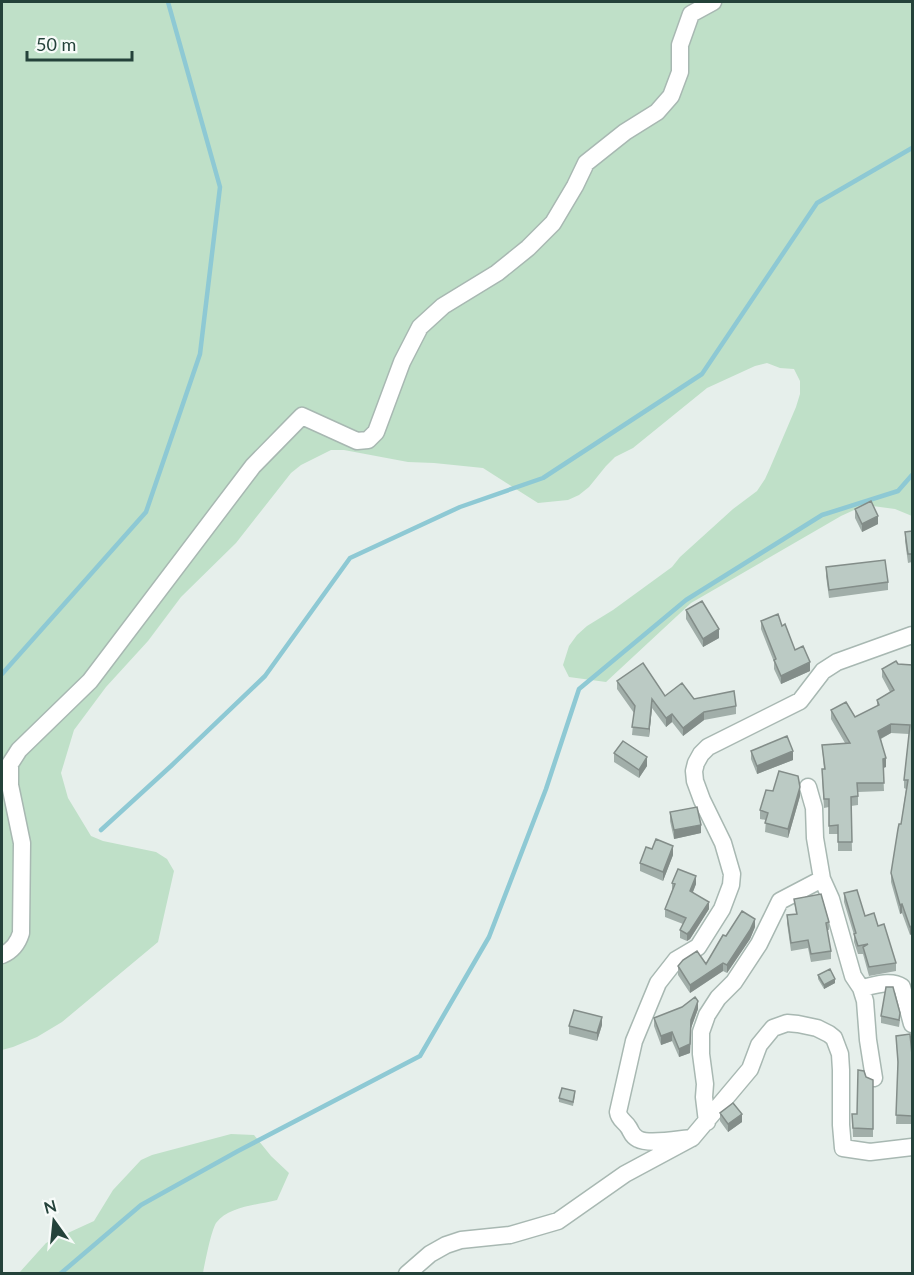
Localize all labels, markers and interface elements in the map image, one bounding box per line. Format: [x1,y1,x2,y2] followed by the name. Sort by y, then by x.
[27,24,132,62] scale bar
[36,33,76,55] text: 50 m
[24,1191,84,1251] north arrow
[42,1195,58,1217] text: N

